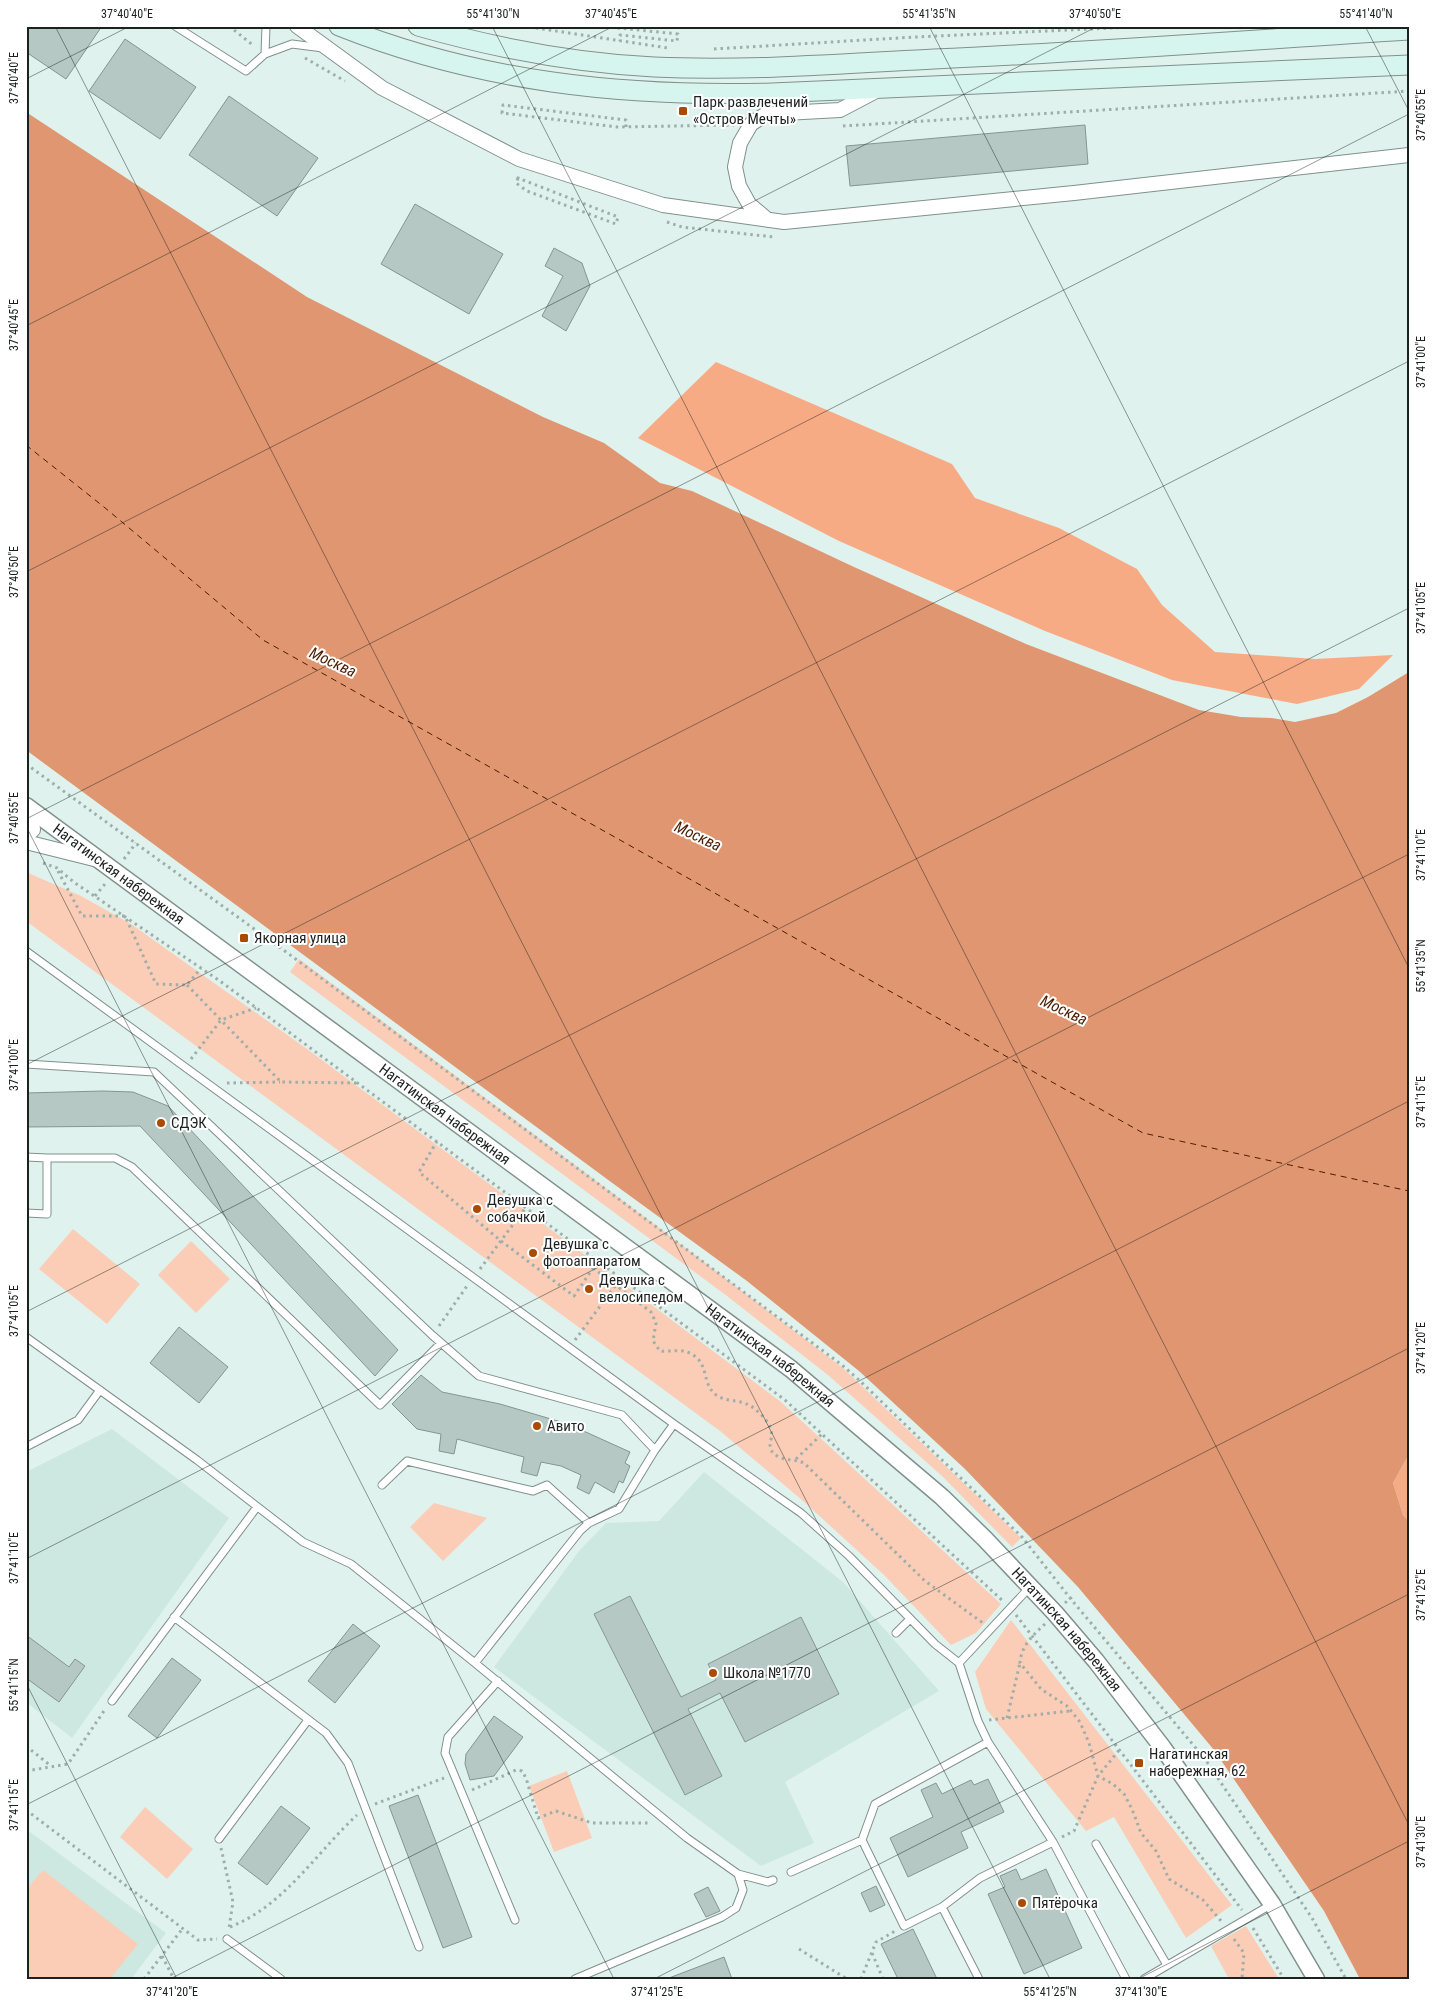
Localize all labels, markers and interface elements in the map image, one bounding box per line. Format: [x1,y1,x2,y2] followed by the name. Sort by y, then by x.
[101,7,153,21] text: 37°40'40"E
[466,7,520,21] text: 55°41'30"N
[585,7,637,21] text: 37°40'45"E
[902,7,956,21] text: 55°41'35"N
[1069,7,1121,21] text: 37°40'50"E
[1339,7,1393,21] text: 55°41'40"N
[7,52,21,104] text: 37°40'40"E
[1414,89,1428,141] text: 37°40'55"E
[693,93,808,128] place label: Парк развлечений «Остров Мечты»
[677,105,689,117] marker: Парк развлечений «Остров Мечты»
[7,299,21,351] text: 37°40'45"E
[1414,336,1428,388] text: 37°41'00"E
[7,546,21,598] text: 37°40'50"E
[1414,582,1428,634] text: 37°41'05"E
[307,643,359,681] water label: Москва
[7,792,21,844] text: 37°40'55"E
[672,817,724,855] water label: Москва
[49,820,188,928] street label: Нагатинская набережная
[1414,829,1428,881] text: 37°41'10"E
[254,929,346,947] place label: Якорная улица
[238,932,250,944] marker: Якорная улица
[1414,939,1428,993] text: 55°41'35"N
[1038,991,1090,1029] water label: Москва
[7,1039,21,1091] text: 37°41'00"E
[376,1060,514,1168] street label: Нагатинская набережная
[1414,1076,1428,1128] text: 37°41'15"E
[171,1114,207,1132] place label: СДЭК
[155,1117,167,1129] marker: СДЭК
[487,1191,553,1226] place label: Девушка с собачкой
[471,1203,483,1215] marker: Девушка с собачкой
[543,1235,641,1270] place label: Девушка с фотоаппаратом
[527,1247,539,1259] marker: Девушка с фотоаппаратом
[599,1271,683,1306] place label: Девушка с велосипедом
[583,1283,595,1295] marker: Девушка с велосипедом
[7,1285,21,1337] text: 37°41'05"E
[702,1300,838,1411] street label: Нагатинская набережная
[1414,1322,1428,1374] text: 37°41'20"E
[547,1417,584,1435] place label: Авито
[531,1420,543,1432] marker: Авито
[7,1532,21,1584] text: 37°41'10"E
[1008,1564,1125,1695] street label: Нагатинская набережная
[1414,1569,1428,1621] text: 37°41'25"E
[7,1658,21,1712] text: 55°41'15"N
[723,1664,811,1682] place label: Школа №1770
[707,1667,719,1679] marker: Школа №1770
[1149,1745,1246,1780] place label: Нагатинская набережная, 62
[1133,1757,1145,1769] marker: Нагатинская набережная, 62
[7,1779,21,1831] text: 37°41'15"E
[1414,1816,1428,1868] text: 37°41'30"E
[1032,1894,1098,1912] place label: Пятёрочка
[1016,1897,1028,1909] marker: Пятёрочка
[146,1985,198,1999] text: 37°41'20"E
[631,1985,683,1999] text: 37°41'25"E
[1023,1985,1077,1999] text: 55°41'25"N
[1115,1985,1167,1999] text: 37°41'30"E

